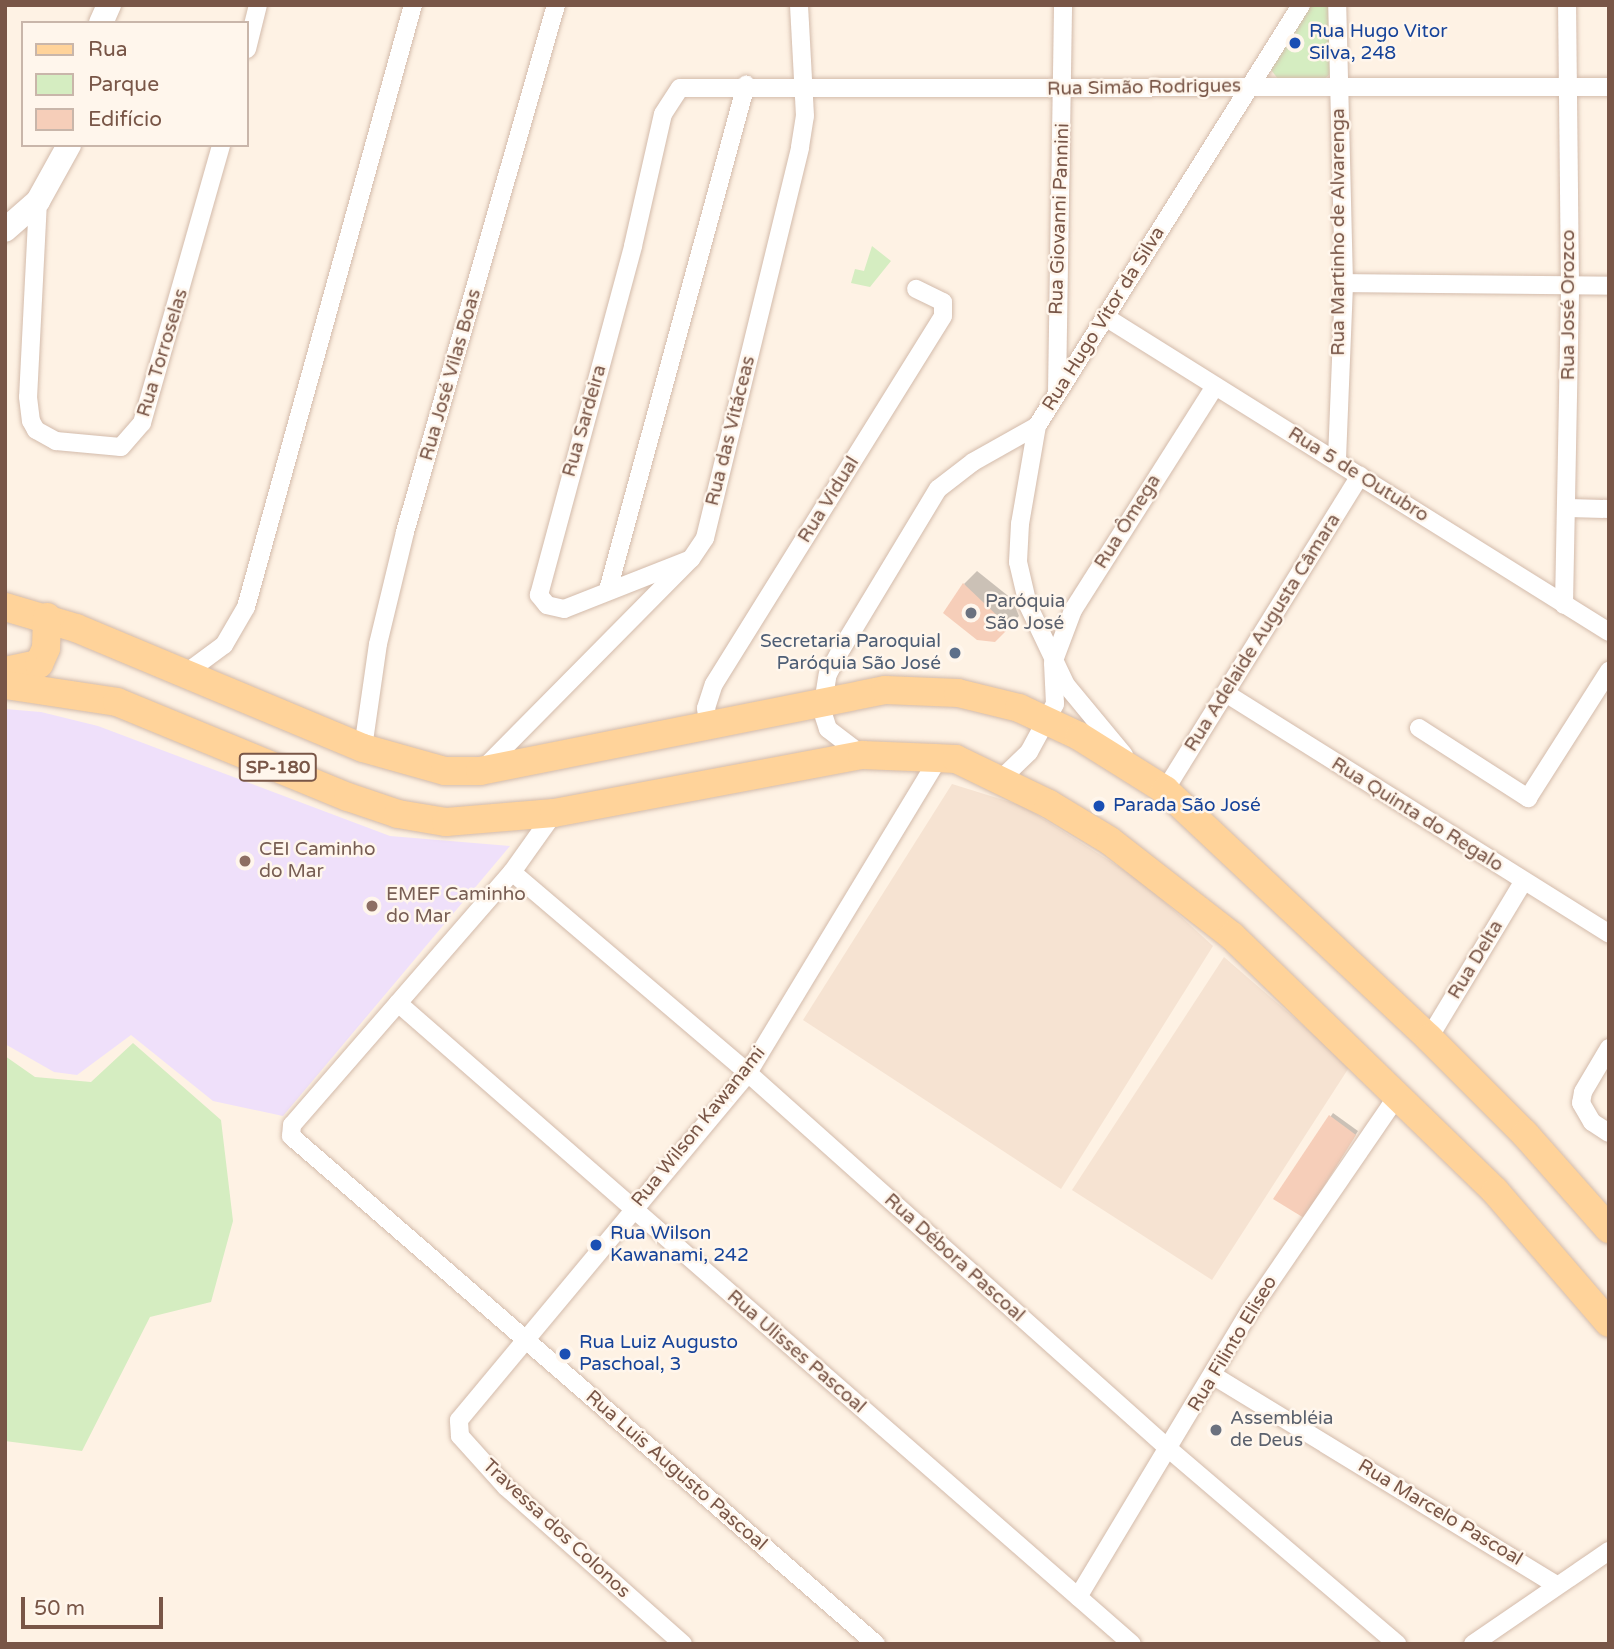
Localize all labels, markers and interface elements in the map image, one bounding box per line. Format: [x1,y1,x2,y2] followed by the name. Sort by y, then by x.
[21,21,248,147] legend
[1309,21,1448,65] place label: Rua Hugo Vitor Silva, 248
[1287,35,1303,51] marker: Rua Hugo Vitor Silva, 248
[88,37,128,62] text: Rua
[88,72,159,97] text: Parque
[1047,75,1241,101] street label: Rua Simão Rodrigues
[88,107,162,132] text: Edifício
[1328,108,1350,356] street label: Rua Martinho de Alvarenga
[1045,123,1075,315] street label: Rua Giovanni Pannini
[1038,223,1170,415] street label: Rua Hugo Vitor da Silva
[1558,230,1580,380] street label: Rua José Orozco
[133,286,193,420] street label: Rua Torroselas
[416,287,486,463] street label: Rua José Vilas Boas
[701,354,761,508] street label: Rua das Vitáceas
[558,362,612,480] street label: Rua Sardeira
[1283,423,1433,527] street label: Rua 5 de Outubro
[794,453,864,547] street label: Rua Vidual
[1090,471,1166,573] street label: Rua Ômega
[1180,510,1346,756] street label: Rua Adelaide Augusta Câmara
[985,591,1065,635] place label: Paróquia São José
[963,605,979,621] marker: Paróquia São José
[760,631,941,675] place label: Secretaria Paroquial Paróquia São José
[947,645,963,661] marker: Secretaria Paroquial Paróquia São José
[238,752,318,782] road number: SP-180
[1327,753,1507,877] street label: Rua Quinta do Regalo
[1113,795,1261,817] place label: Parada São José
[1091,798,1107,814] marker: Parada São José
[259,839,375,883] place label: CEI Caminho do Mar
[237,853,253,869] marker: CEI Caminho do Mar
[386,884,526,928] place label: EMEF Caminho do Mar
[364,898,380,914] marker: EMEF Caminho do Mar
[1444,916,1508,1004] street label: Rua Delta
[627,1042,771,1212] street label: Rua Wilson Kawanami
[879,1189,1029,1327] street label: Rua Débora Pascoal
[610,1223,749,1267] place label: Rua Wilson Kawanami, 242
[588,1237,604,1253] marker: Rua Wilson Kawanami, 242
[1184,1272,1282,1416] street label: Rua Filinto Eliseo
[722,1286,870,1418] street label: Rua Ulisses Pascoal
[579,1332,738,1376] place label: Rua Luiz Augusto Paschoal, 3
[557,1346,573,1362] marker: Rua Luiz Augusto Paschoal, 3
[581,1386,771,1556] street label: Rua Luis Augusto Pascoal
[1230,1408,1333,1452] place label: Assembléia de Deus
[1208,1422,1224,1438] marker: Assembléia de Deus
[478,1455,634,1603] street label: Travessa dos Colonos
[1354,1455,1526,1571] street label: Rua Marcelo Pascoal
[24,1582,166,1626] scale bar
[34,1596,85,1621] text: 50 m

